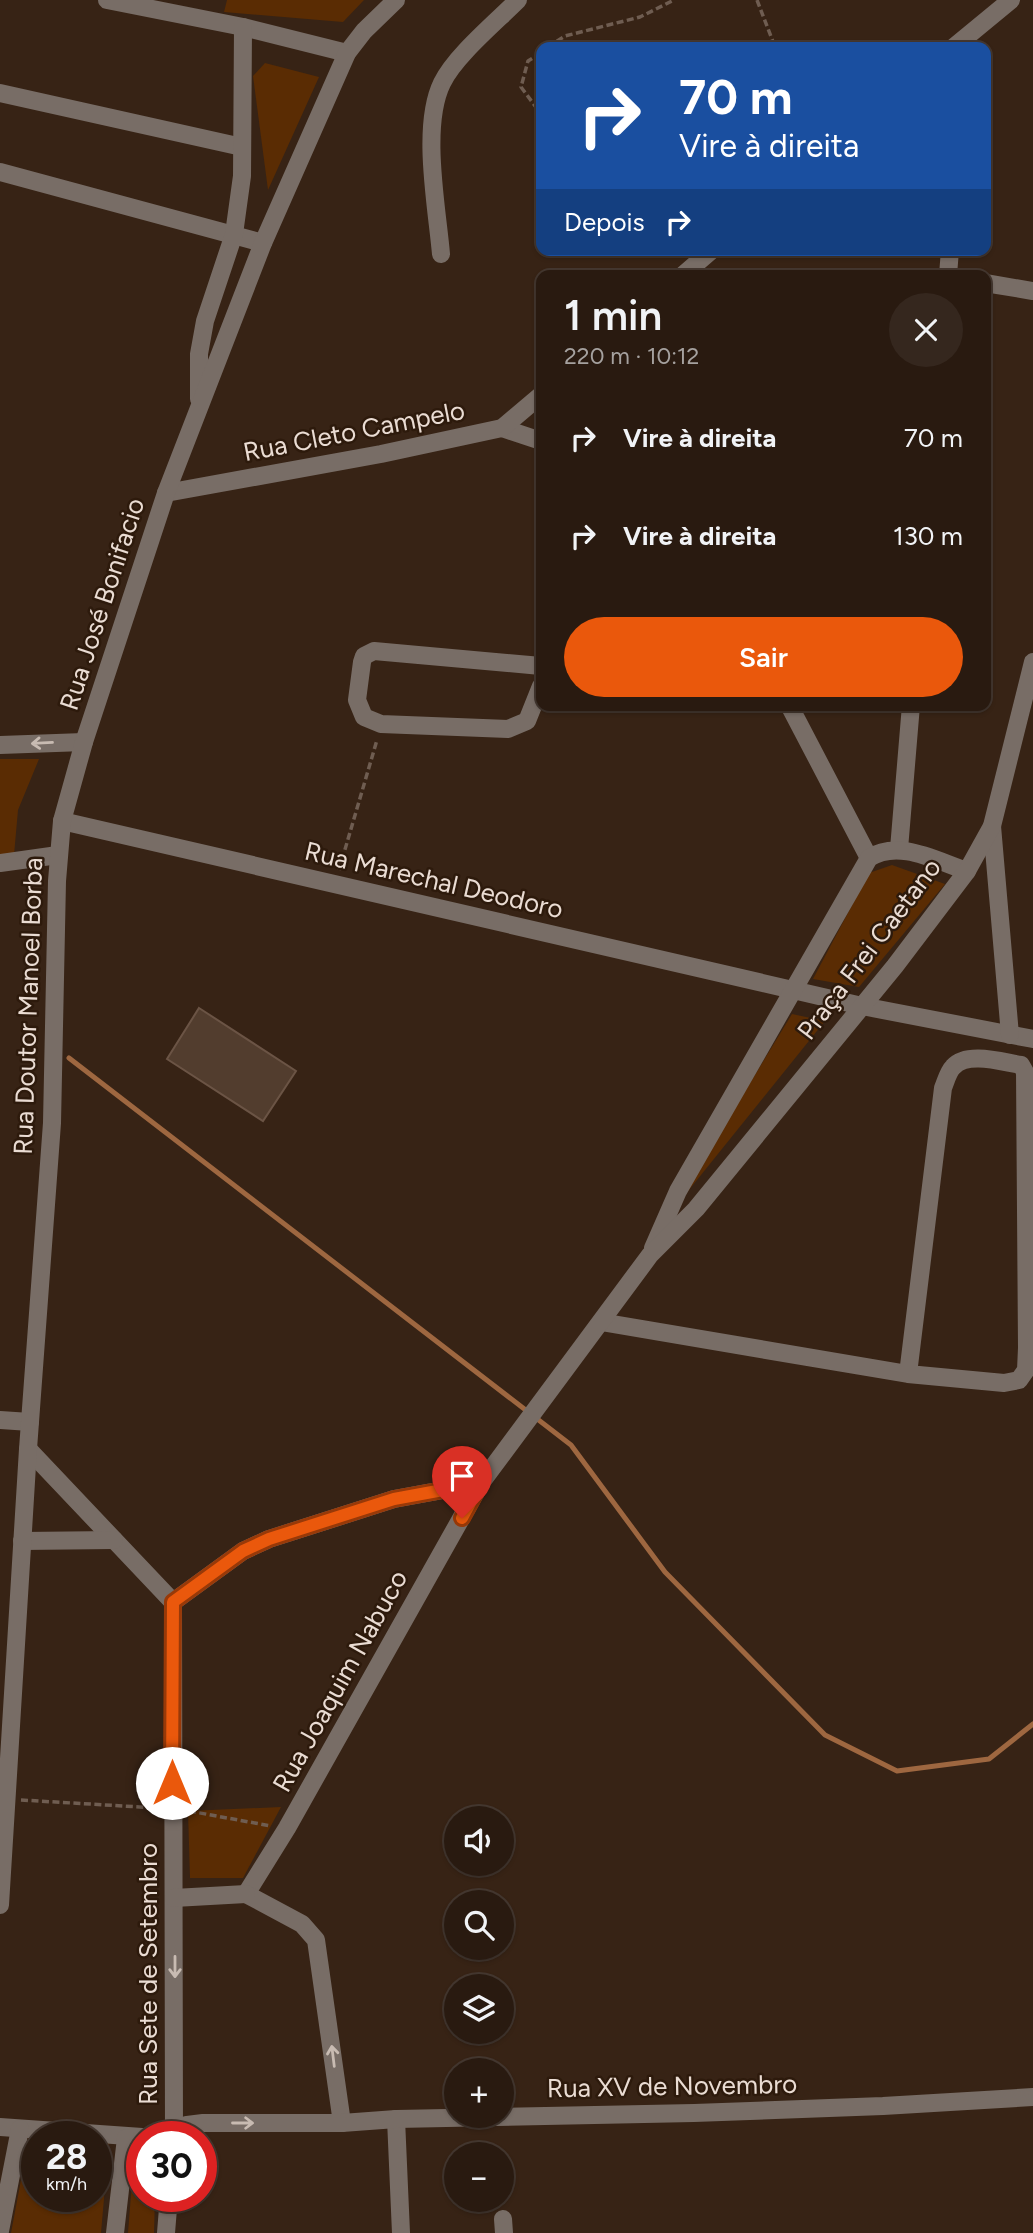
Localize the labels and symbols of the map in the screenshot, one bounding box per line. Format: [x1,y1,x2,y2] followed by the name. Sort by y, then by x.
[241,394,467,468] street label: Rua Cleto Campelo
[53,494,151,714] street label: Rua José Bonifacio
[31,737,54,750] one-way arrow
[302,835,566,925] street label: Rua Marechal Deodoro
[790,852,948,1046] street label: Praça Frei Caetano
[7,857,49,1155] street label: Rua Doutor Manoel Borba
[432,1446,492,1518] pin
[266,1565,414,1797] street label: Rua Joaquim Nabuco
[135,1746,209,1820] position arrow
[132,1843,164,2105] street label: Rua Sete de Setembro
[168,1955,182,1978] one-way arrow
[326,2045,339,2068] one-way arrow
[547,2068,797,2104] street label: Rua XV de Novembro
[231,2116,254,2130] one-way arrow
[126,2121,217,2212] speed limit sign: 30

